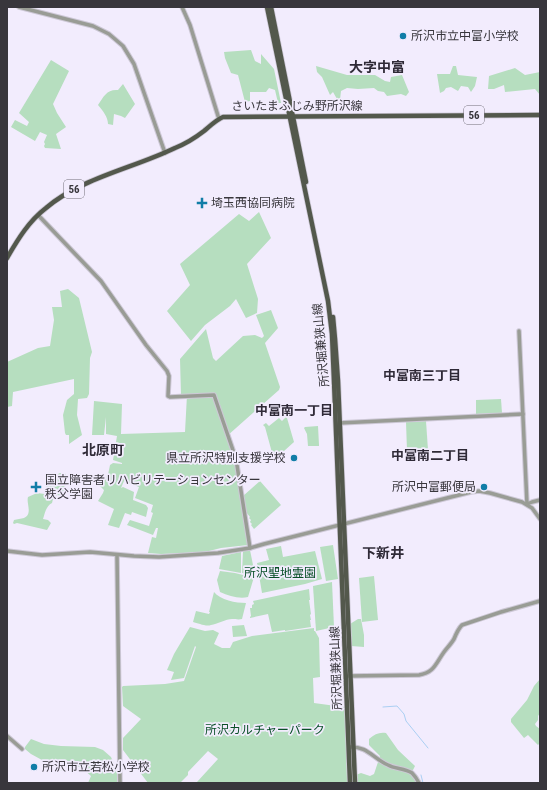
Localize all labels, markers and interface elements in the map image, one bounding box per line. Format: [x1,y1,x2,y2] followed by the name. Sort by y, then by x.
[411,29,519,43] place label: 所沢市立中富小学校
[398,31,408,41] marker: 所沢市立中富小学校
[349,59,405,75] district label: 大字中富
[231,99,363,113] street label: さいたまふじみ野所沢線
[464,106,484,124] road number: 56
[64,180,84,198] road number: 56
[211,196,295,210] place label: 埼玉西協同病院
[196,197,208,209] marker: 埼玉西協同病院
[310,303,332,387] street label: 所沢堀兼狭山線
[383,368,461,383] district label: 中富南三丁目
[255,403,333,418] district label: 中富南一丁目
[82,442,124,458] district label: 北原町
[391,448,469,463] district label: 中富南二丁目
[166,451,286,465] place label: 県立所沢特別支援学校
[289,453,299,463] marker: 県立所沢特別支援学校
[45,473,261,501] place label: 国立障害者リハビリテーションセンター 秩父学園
[392,480,476,494] place label: 所沢中富郵便局
[30,481,42,493] marker: 国立障害者リハビリテーションセンター 秩父学園
[479,482,489,492] marker: 所沢中富郵便局
[362,545,404,561] district label: 下新井
[244,566,316,580] park label: 所沢聖地霊園
[328,626,344,710] street label: 所沢堀兼狭山線
[205,723,325,737] park label: 所沢カルチャーパーク
[42,760,150,774] place label: 所沢市立若松小学校
[29,762,39,772] marker: 所沢市立若松小学校

